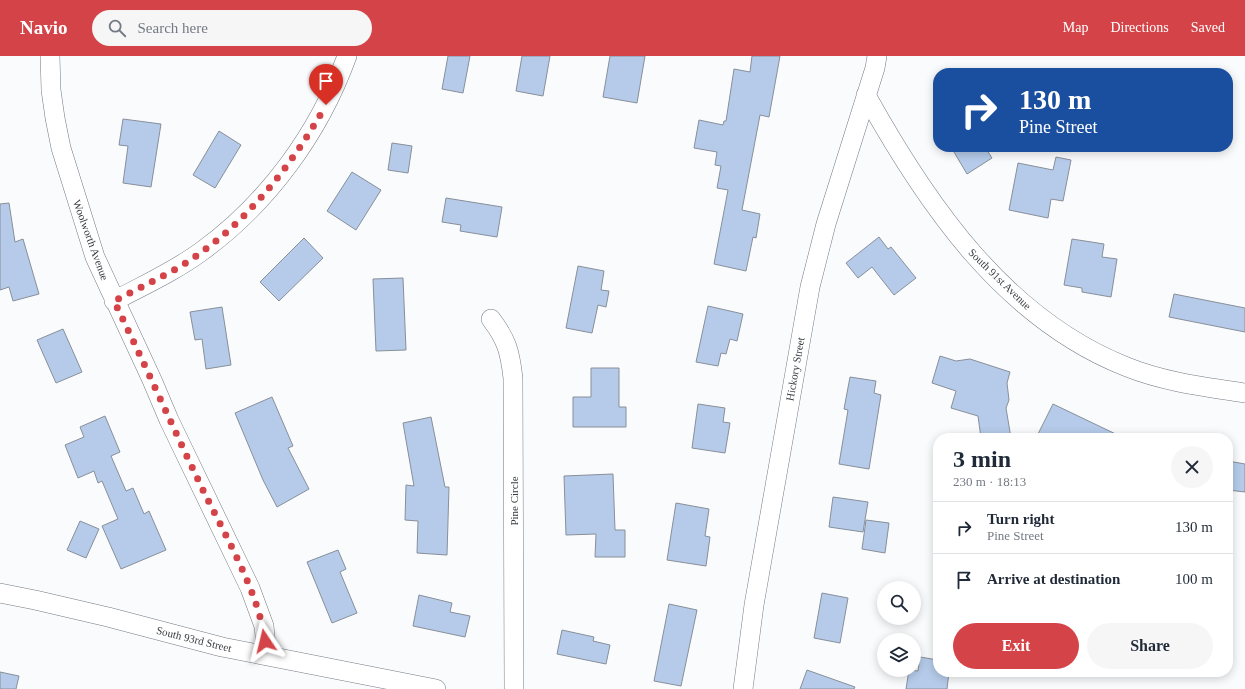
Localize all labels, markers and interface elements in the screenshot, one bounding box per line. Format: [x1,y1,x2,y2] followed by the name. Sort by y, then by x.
[92,10,372,46] search box
[20,17,68,38] text: Navio
[106,17,128,39] icon: search
[138,20,208,36] text: Search here
[1063,20,1088,35] text: Map
[1110,20,1169,35] text: Directions
[1191,20,1225,35] text: Saved
[309,64,343,105] pin
[315,70,337,92] icon: arrive
[953,84,1005,136] icon: right
[1019,84,1091,115] text: 130 m
[1019,117,1098,137] text: Pine Street
[71,198,111,282] street label: Woolworth Avenue
[966,246,1034,312] street label: South 91st Avenue
[783,336,807,402] street label: Hickory Street
[953,446,1011,472] text: 3 min
[1171,446,1213,488] button: close
[953,474,1026,489] text: 230 m · 18:13
[508,476,520,526] street label: Pine Circle
[987,511,1054,527] text: Turn right
[953,517,975,539] icon: right
[1175,519,1213,535] text: 130 m
[987,528,1044,543] text: Pine Street
[953,569,975,591] icon: arrive
[987,571,1120,587] text: Arrive at destination
[1175,571,1213,587] text: 100 m
[877,581,921,677] map controls
[877,581,921,625] button: search
[244,620,286,662] position arrow
[953,623,1079,669] button: Exit
[1087,623,1213,669] button: Share
[155,624,233,654] street label: South 93rd Street
[877,633,921,677] button: layers

